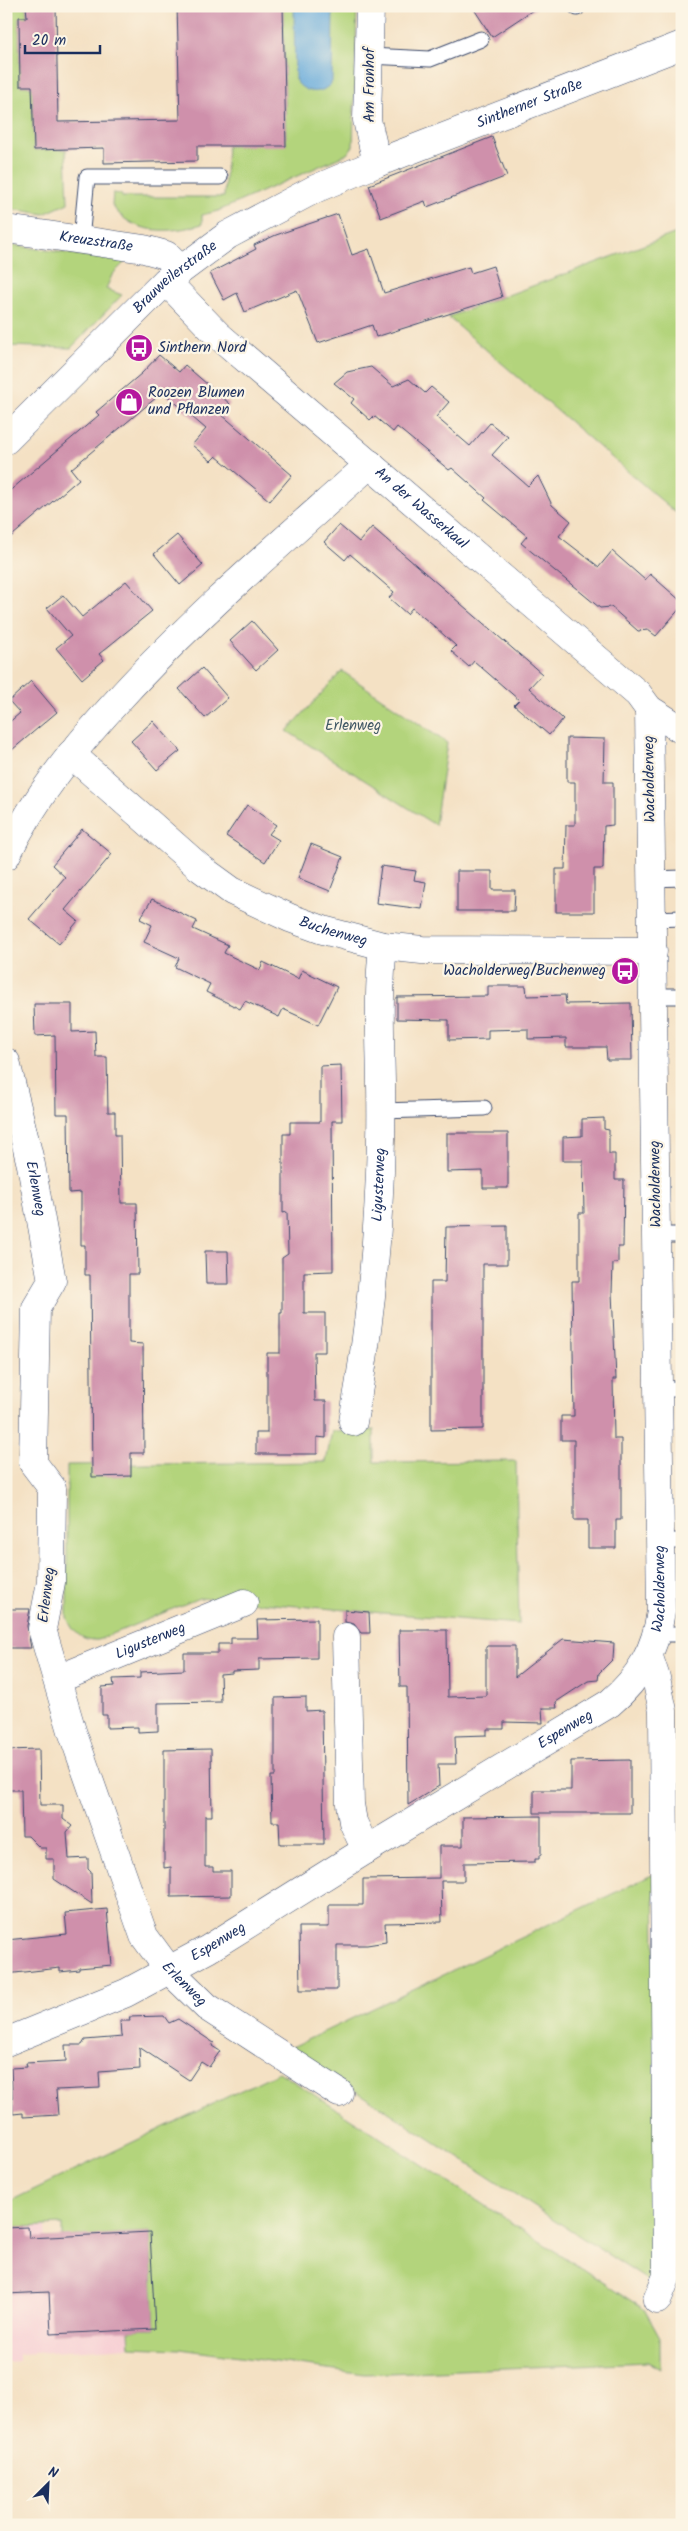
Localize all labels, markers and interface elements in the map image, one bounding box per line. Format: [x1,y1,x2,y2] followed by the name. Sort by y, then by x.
[25,22,100,54] scale bar
[32,29,66,53] text: 20 m
[358,46,382,123] street label: Am Fronhof
[473,72,586,135] street label: Sintherner Straße
[58,225,135,259] street label: Kreuzstraße
[127,234,223,320] street label: Brauweilerstraße
[124,333,154,363] bus stop icon: Sinthern Nord
[158,336,247,360] place label: Sinthern Nord
[148,381,245,422] place label: Roozen Blumen und Pflanzen
[114,387,144,417] shop icon: Roozen Blumen und Pflanzen
[369,461,473,556] street label: An der Wasserkaul
[325,714,381,738] park label: Erlenweg
[637,735,663,823] street label: Wacholderweg
[296,910,370,953] street label: Buchenweg
[610,956,640,986] bus stop icon: Wacholderweg/Buchenweg
[443,959,606,983] place label: Wacholderweg/Buchenweg
[643,1140,669,1228] street label: Wacholderweg
[366,1147,393,1222] street label: Ligusterweg
[18,1159,52,1218] street label: Erlenweg
[645,1545,673,1635] street label: Wacholderweg
[32,1566,62,1624] street label: Erlenweg
[112,1616,189,1666] street label: Ligusterweg
[533,1704,598,1756] street label: Espenweg
[186,1916,251,1968] street label: Espenweg
[155,1957,212,2013] street label: Erlenweg
[22,2458,72,2508] north arrow
[44,2461,62,2485] text: N

